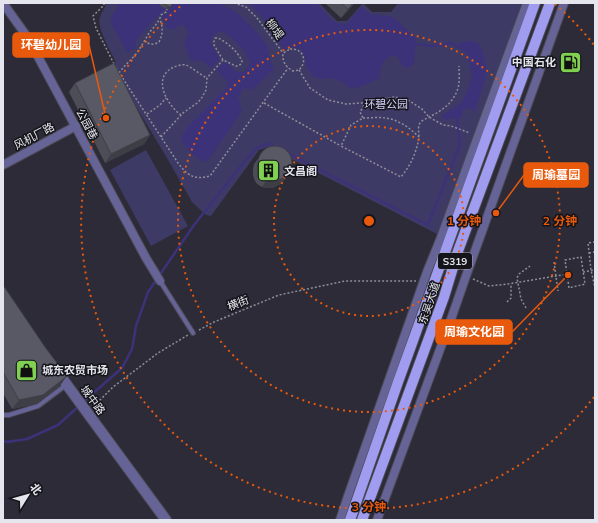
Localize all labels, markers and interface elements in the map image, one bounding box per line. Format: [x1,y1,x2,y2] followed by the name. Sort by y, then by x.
[263,16,287,42] street label: 柳堤
[13,33,89,57] callout: 环碧幼儿园
[21,37,81,52] text: 环碧幼儿园
[558,49,584,75] fuel station icon: 中国石化
[512,55,556,69] place label: 中国石化
[364,97,408,111] park label: 环碧公园
[73,106,101,142] street label: 公园巷
[11,119,57,153] street label: 风机厂路
[256,158,282,184] building icon: 文昌阁
[524,163,588,187] callout: 周瑜墓园
[284,164,317,178] place label: 文昌阁
[532,167,580,182] text: 周瑜墓园
[447,213,481,228] text: 1 分钟
[543,213,577,228] text: 2 分钟
[362,214,376,228] centre of rings
[438,253,472,269] road number: S319
[415,280,443,326] street label: 东吴大道
[225,292,251,314] street label: 横街
[436,320,512,344] callout: 周瑜文化园
[444,324,504,339] text: 周瑜文化园
[13,357,39,383] shop icon: 城东农贸市场
[42,363,108,377] place label: 城东农贸市场
[78,383,108,417] street label: 城中路
[8,475,48,515] north arrow
[27,480,45,498] text: 北
[352,499,386,514] text: 3 分钟

